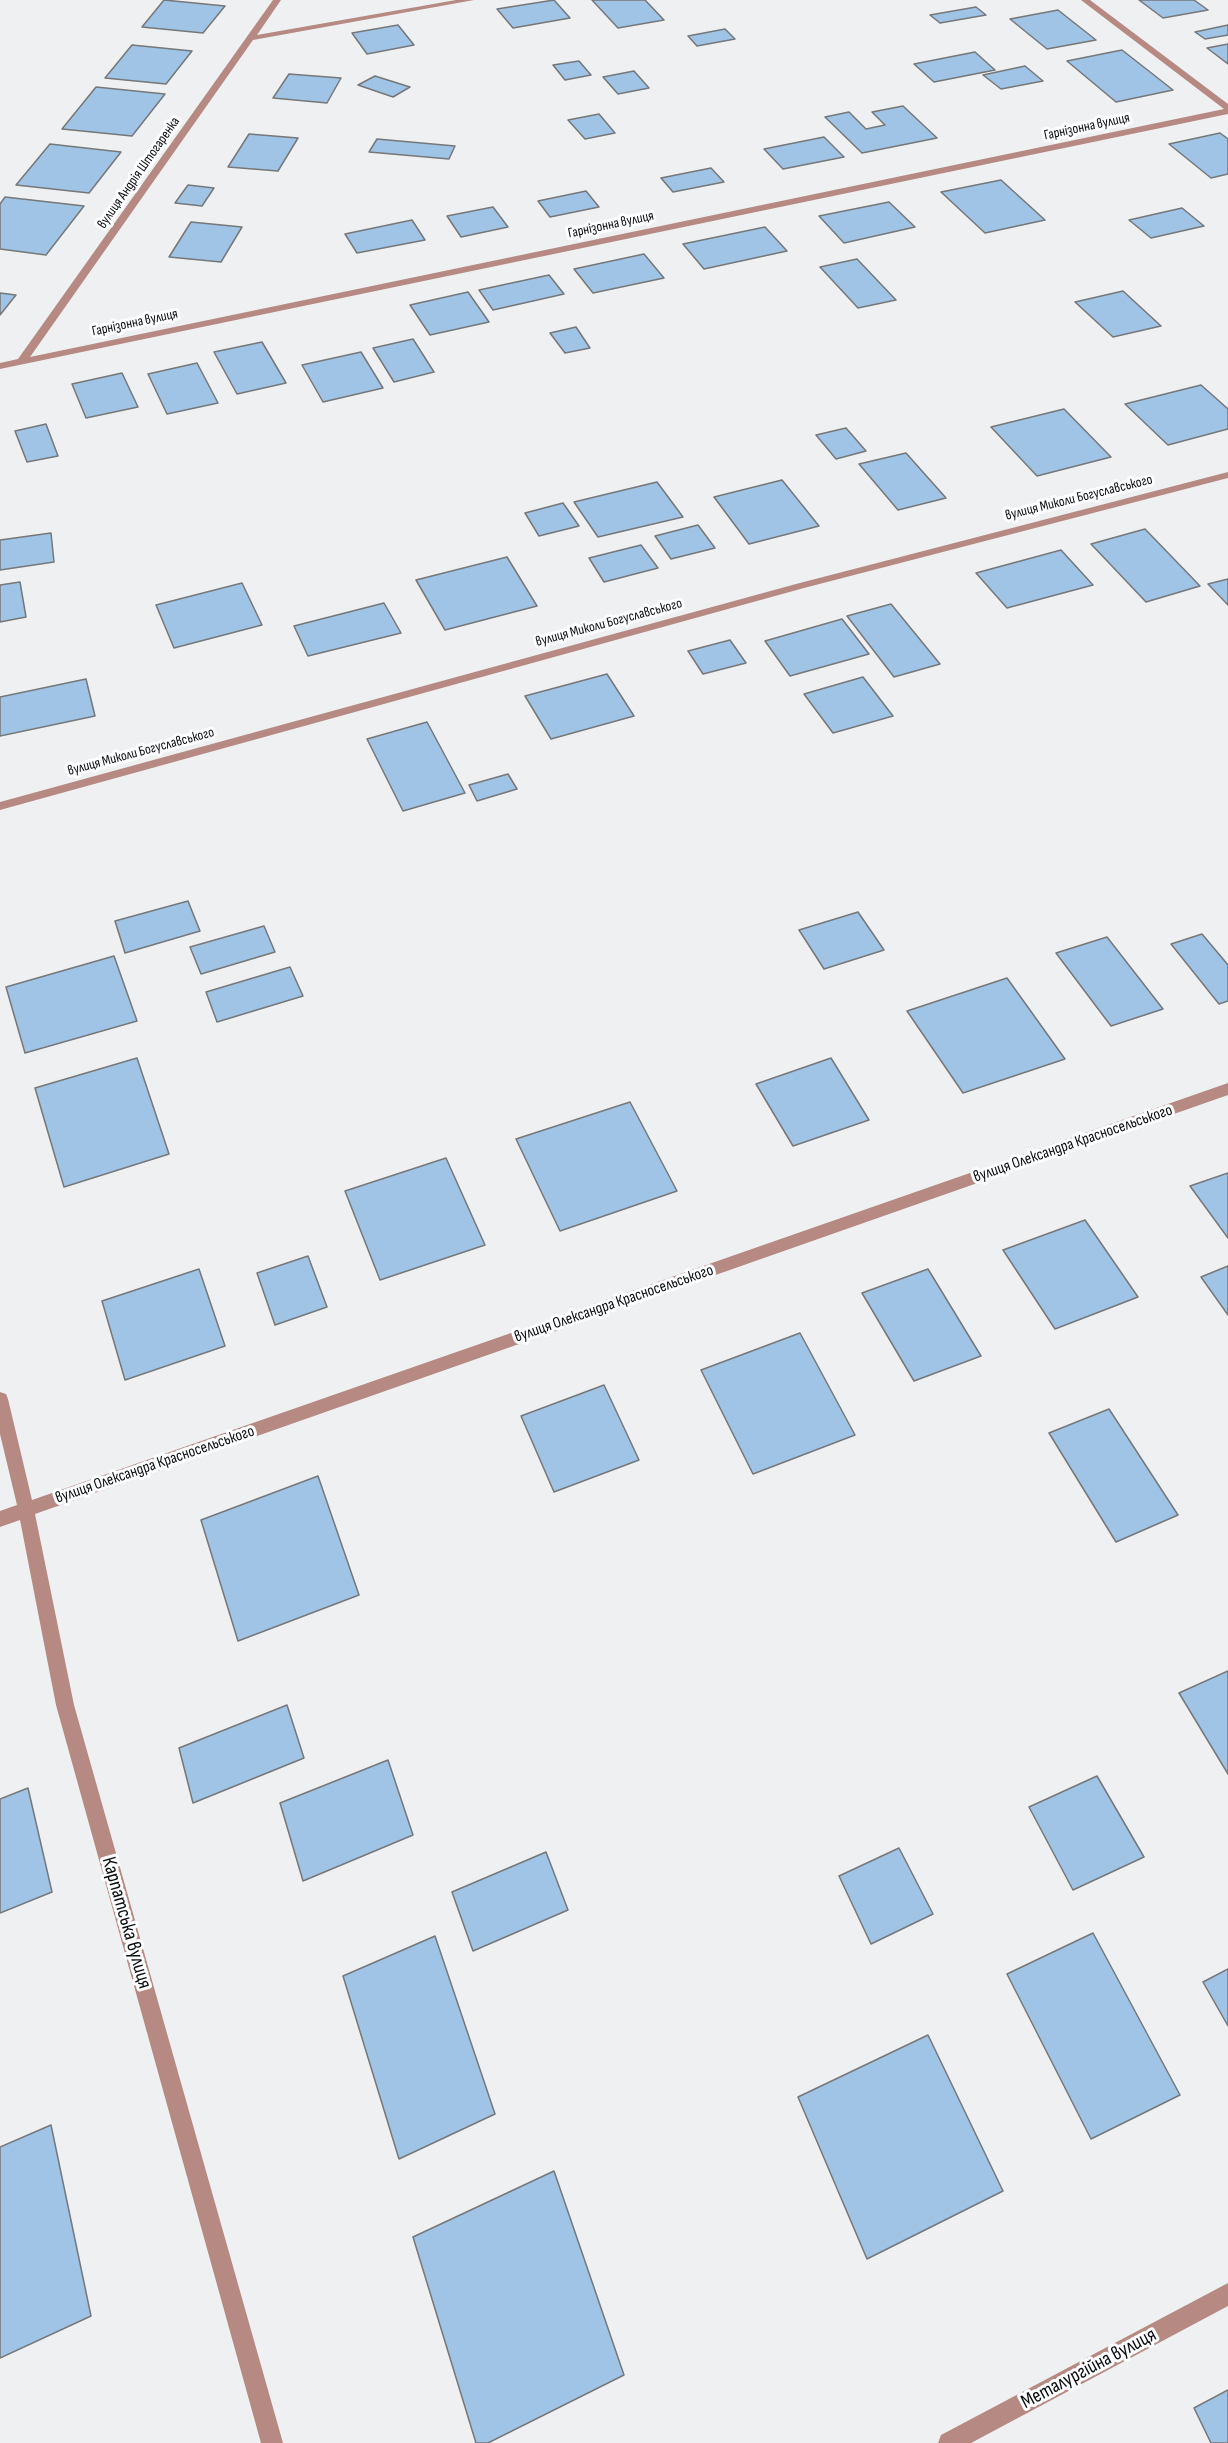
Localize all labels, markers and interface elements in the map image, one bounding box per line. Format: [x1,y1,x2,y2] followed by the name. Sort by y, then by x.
[1043,110,1131,144] street label: Гарнізонна вулиця
[94,114,184,232] street label: вулиця Андрія Штогаренка
[567,208,655,242] street label: Гарнізонна вулиця
[91,306,179,340] street label: Гарнізонна вулиця
[1004,472,1154,524] street label: вулиця Миколи Богуславського
[534,595,684,651] street label: вулиця Миколи Богуславського
[66,724,216,780] street label: вулиця Миколи Богуславського
[971,1101,1175,1187] street label: вулиця Олександра Красносельського
[512,1261,716,1347] street label: вулиця Олександра Красносельського
[53,1422,257,1508] street label: вулиця Олександра Красносельського
[96,1854,156,1992] street label: Карпатська вулиця
[1017,2323,1161,2415] street label: Металургійна вулиця

